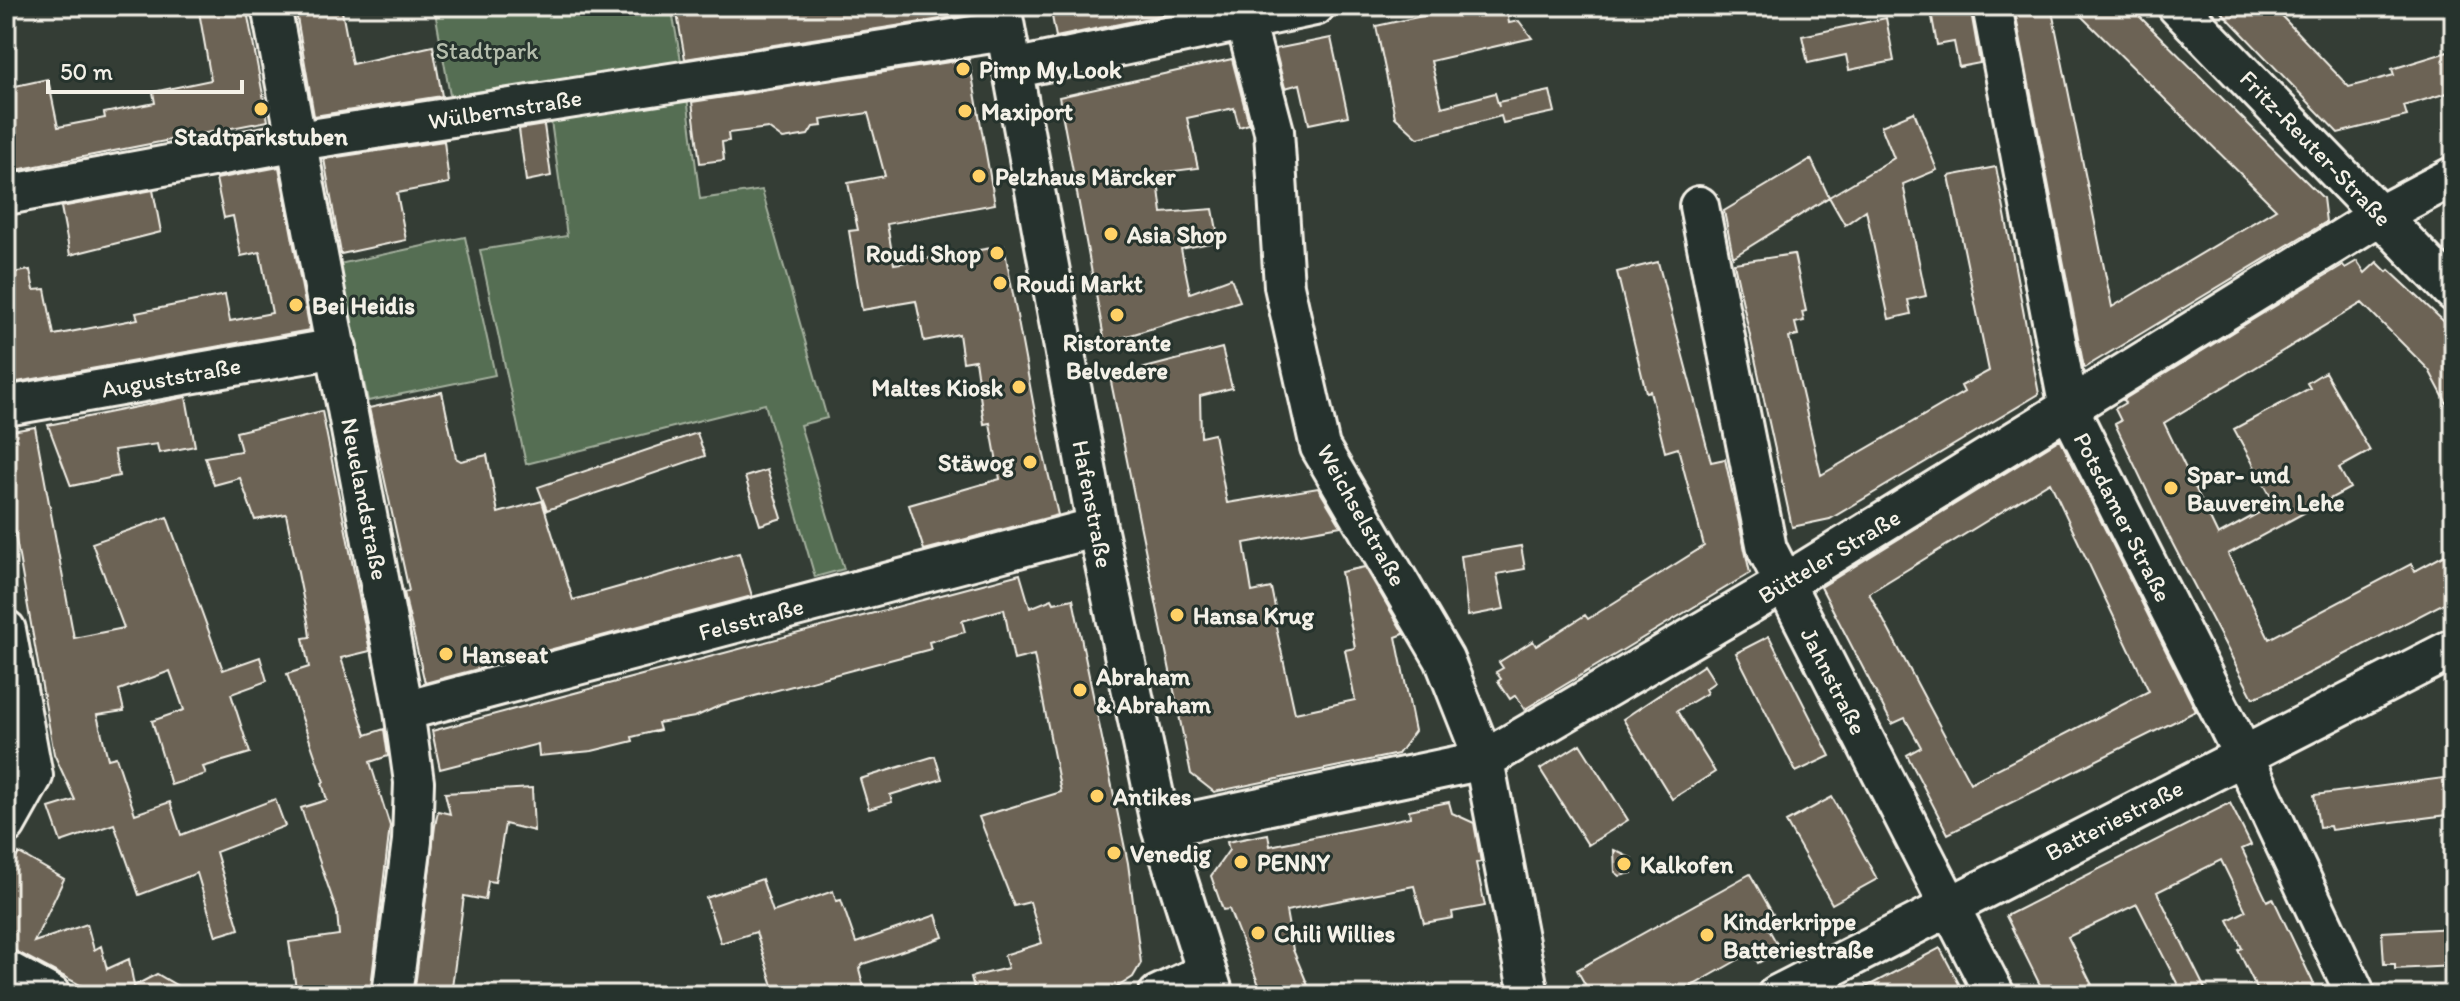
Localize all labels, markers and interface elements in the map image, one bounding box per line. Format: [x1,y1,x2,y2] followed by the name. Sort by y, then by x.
[436,36,539,65] park label: Stadtpark
[48,44,242,94] scale bar
[979,55,1122,85] place label: Pimp My Look
[60,57,113,86] text: 50 m
[954,60,972,78] marker: Pimp My Look
[2234,64,2398,232] street label: Fritz-Reuter-Straße
[426,83,584,135] street label: Wülbernstraße
[981,97,1073,127] place label: Maxiport
[252,100,270,118] marker: Stadtparkstuben
[956,102,974,120] marker: Maxiport
[174,122,348,152] place label: Stadtparkstuben
[995,162,1176,191] place label: Pelzhaus Märcker
[970,167,988,185] marker: Pelzhaus Märcker
[1126,220,1227,250] place label: Asia Shop
[1102,225,1120,243] marker: Asia Shop
[866,239,981,269] place label: Roudi Shop
[988,244,1006,262] marker: Roudi Shop
[1016,269,1143,298] place label: Roudi Markt
[991,274,1009,292] marker: Roudi Markt
[312,291,415,320] place label: Bei Heidis
[287,296,305,314] marker: Bei Heidis
[1108,306,1126,324] marker: Ristorante Belvedere
[1063,328,1171,385] place label: Ristorante Belvedere
[99,350,243,404] street label: Auguststraße
[872,373,1004,402] place label: Maltes Kiosk
[1010,378,1028,396] marker: Maltes Kiosk
[335,415,395,583] street label: Neuelandstraße
[2068,427,2178,607] street label: Potsdamer Straße
[1066,438,1120,570] street label: Hafenstraße
[1311,439,1413,591] street label: Weichselstraße
[938,448,1015,478] place label: Stäwog
[1021,453,1039,471] marker: Stäwog
[2187,460,2345,517] place label: Spar- und Bauverein Lehe
[2162,479,2180,497] marker: Spar- und Bauverein Lehe
[1753,502,1905,610] street label: Bütteler Straße
[695,591,807,647] street label: Felsstraße
[1193,601,1314,631] place label: Hansa Krug
[1168,606,1186,624] marker: Hansa Krug
[1795,623,1873,739] street label: Jahnstraße
[462,640,548,669] place label: Hanseat
[437,645,455,663] marker: Hanseat
[1095,662,1212,719] place label: Abraham & Abraham
[1071,681,1089,699] marker: Abraham & Abraham
[2040,773,2188,867] street label: Batteriestraße
[1112,782,1192,811] place label: Antikes
[1088,787,1106,805] marker: Antikes
[1130,839,1211,869] place label: Venedig
[1105,844,1123,862] marker: Venedig
[1257,848,1330,877] place label: PENNY
[1640,850,1734,879] place label: Kalkofen
[1232,853,1250,871] marker: PENNY
[1615,855,1633,873] marker: Kalkofen
[1723,907,1874,964] place label: Kinderkrippe Batteriestraße
[1274,919,1396,948] place label: Chili Willies
[1249,924,1267,942] marker: Chili Willies
[1698,926,1716,944] marker: Kinderkrippe Batteriestraße

